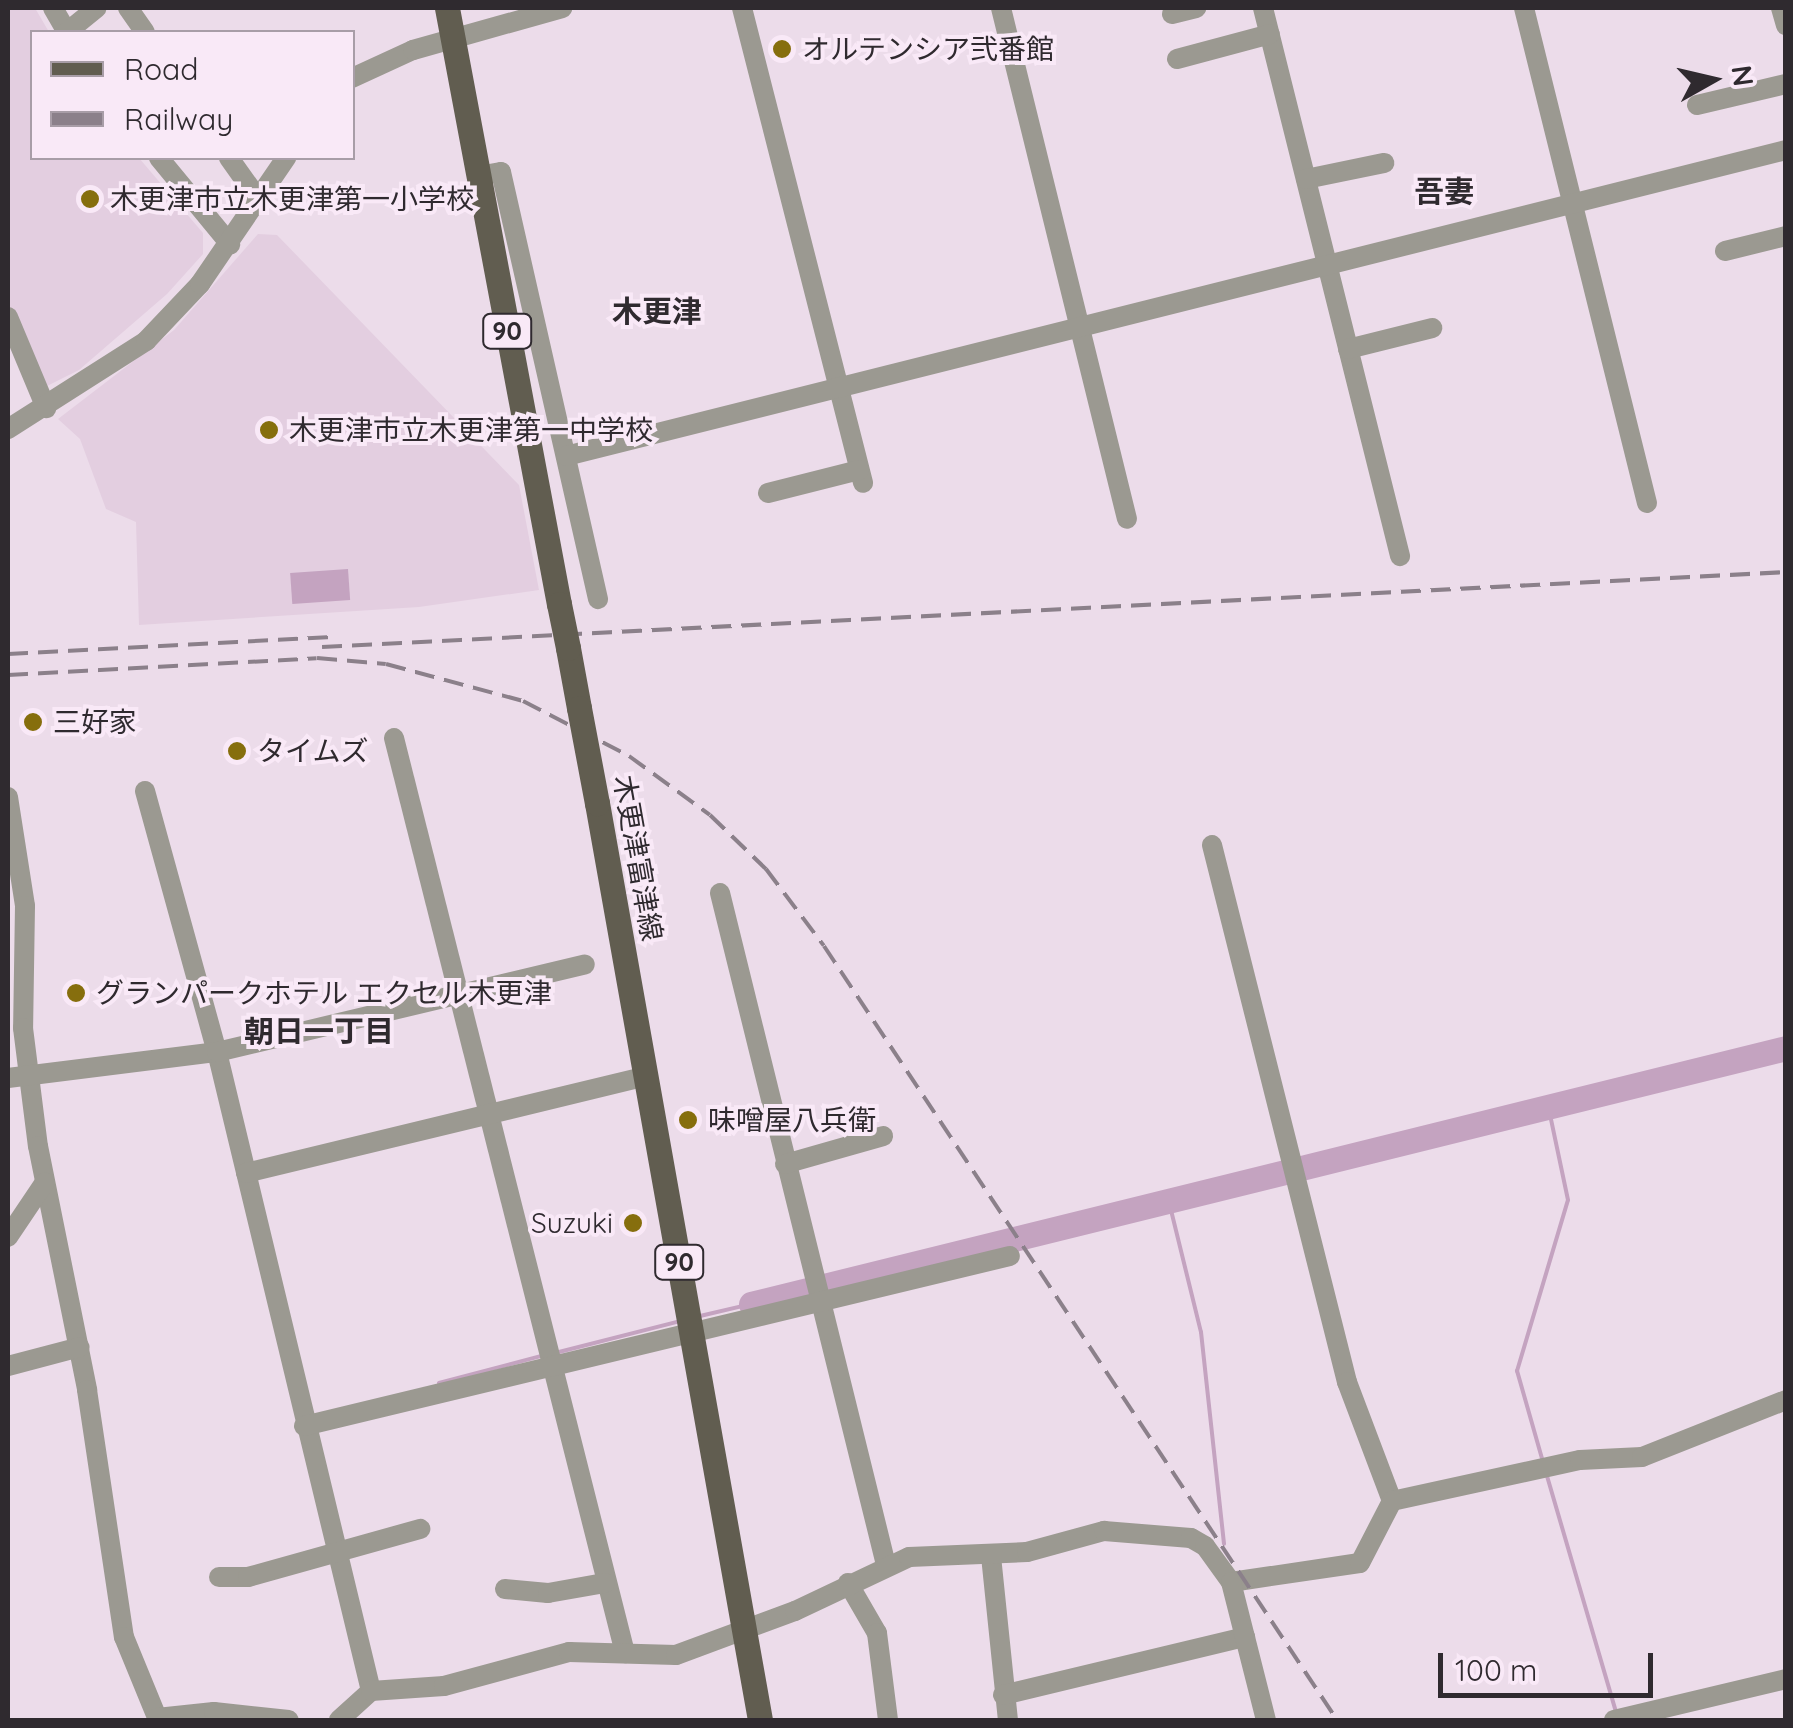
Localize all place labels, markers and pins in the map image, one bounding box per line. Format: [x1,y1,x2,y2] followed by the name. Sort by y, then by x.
[802,32,1054,66] place label: オルテンシア弐番館
[771,38,793,60] marker: オルテンシア弐番館
[110,182,474,216] place label: 木更津市立木更津第一小学校
[79,188,101,210] marker: 木更津市立木更津第一小学校
[289,413,653,447] place label: 木更津市立木更津第一中学校
[258,419,280,441] marker: 木更津市立木更津第一中学校
[53,705,137,739] place label: 三好家
[22,711,44,733] marker: 三好家
[257,734,369,768] place label: タイムズ
[226,740,248,762] marker: タイムズ
[96,976,552,1010] place label: グランパークホテル エクセル木更津
[65,982,87,1004] marker: グランパークホテル エクセル木更津
[708,1103,876,1137] place label: 味噌屋八兵衛
[677,1109,699,1131] marker: 味噌屋八兵衛
[531,1206,613,1240] place label: Suzuki
[622,1212,644,1234] marker: Suzuki

